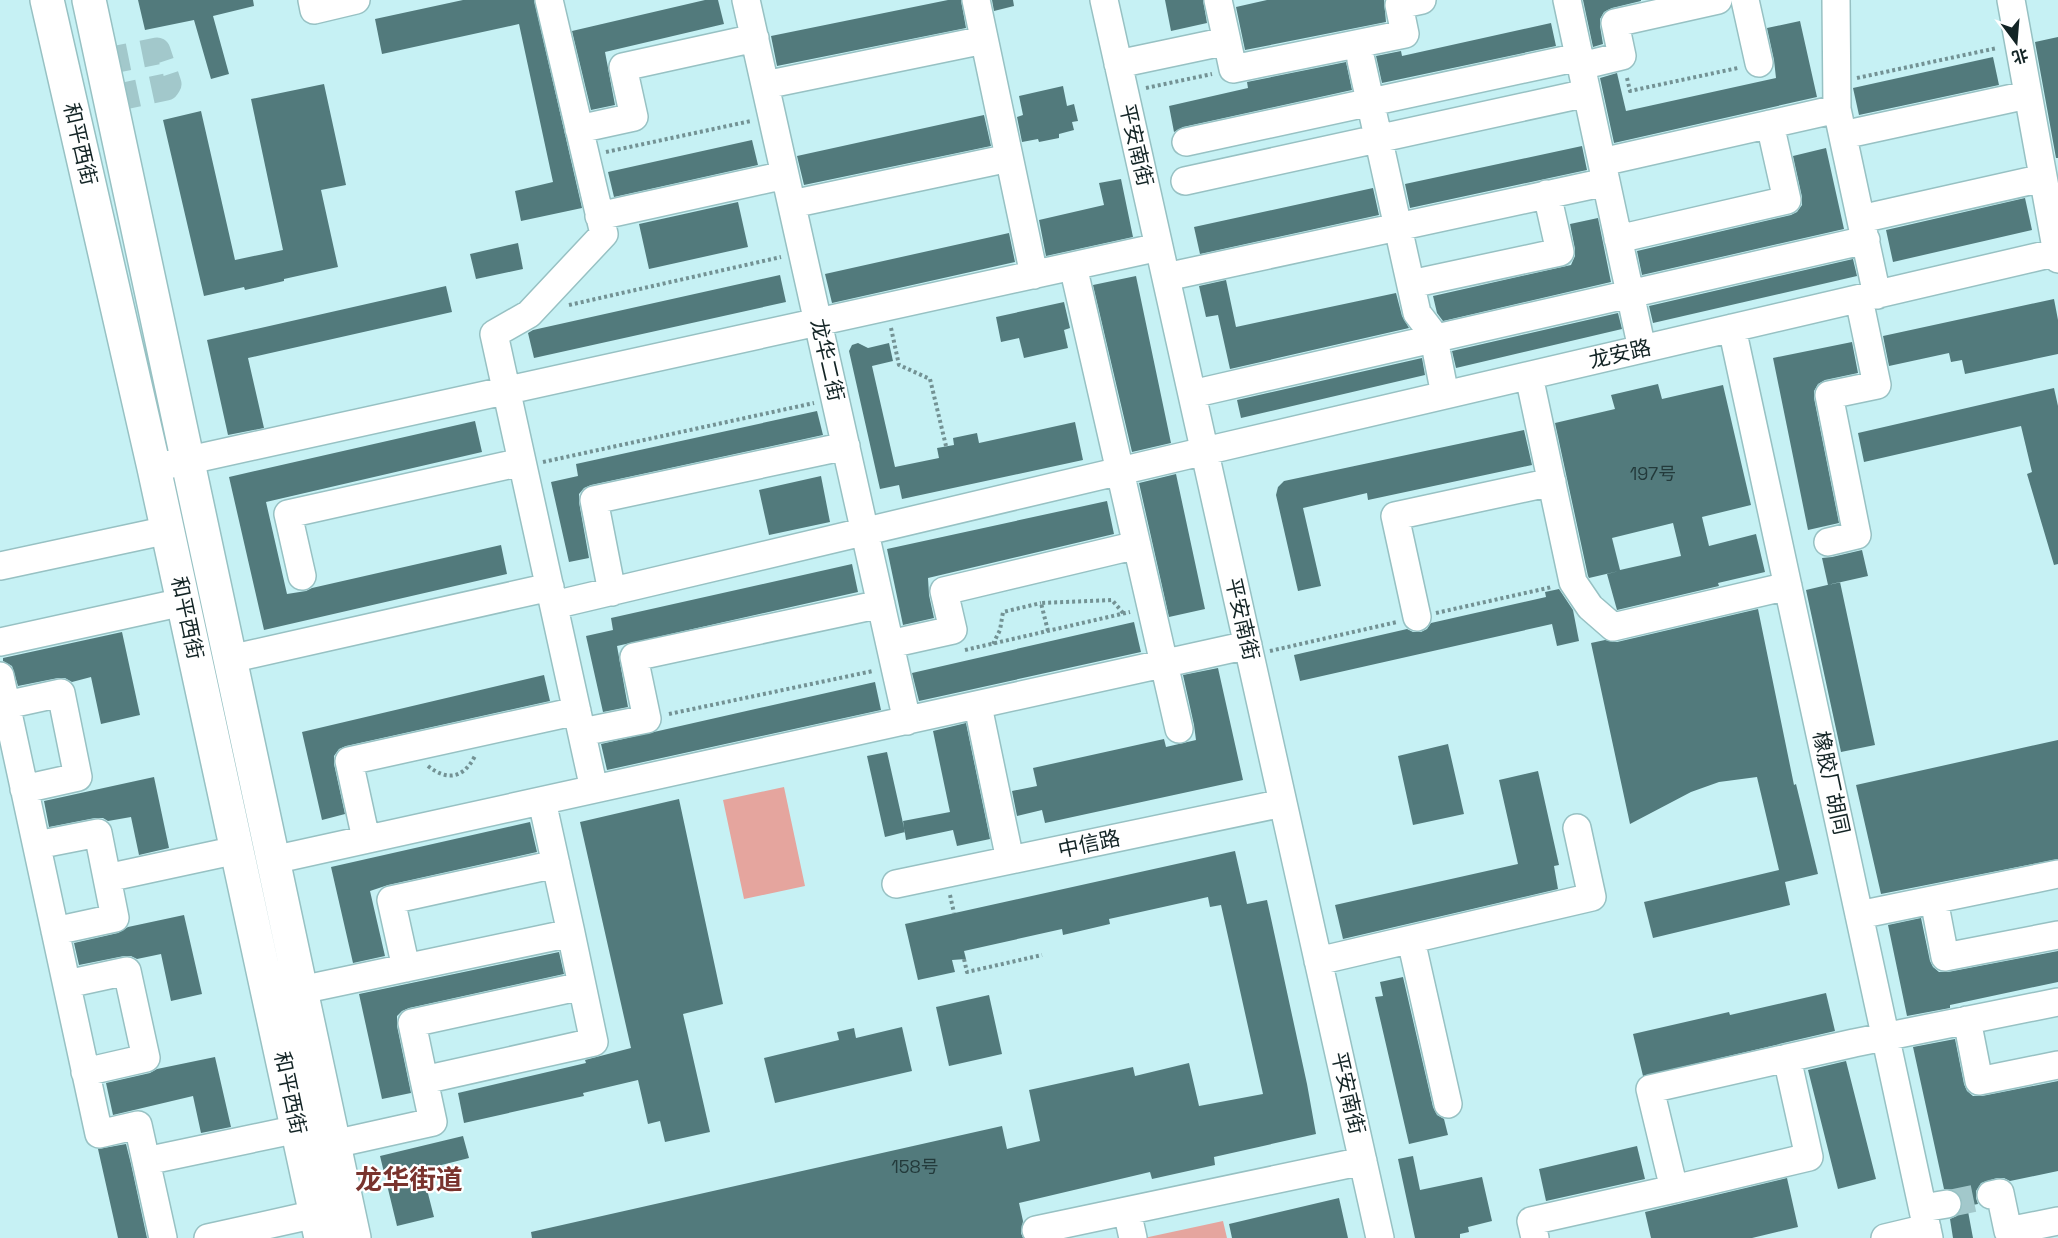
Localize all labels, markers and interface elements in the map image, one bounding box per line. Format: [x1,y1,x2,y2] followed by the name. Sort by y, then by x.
[1986,12,2046,72] north arrow
[2009,44,2031,68] text: 北
[58,100,103,188] street label: 和平西街
[1114,101,1159,189] street label: 平安南街
[805,316,850,404] street label: 龙华二街
[1586,333,1654,374] street label: 龙安路
[1630,462,1676,485] house number: 197号
[166,574,209,662] street label: 和平西街
[1220,575,1265,663] street label: 平安南街
[1807,729,1856,837] street label: 橡胶厂胡同
[1055,824,1123,863] street label: 中信路
[269,1049,312,1137] street label: 和平西街
[1326,1049,1371,1137] street label: 平安南街
[891,1155,939,1178] house number: 158号
[355,1162,463,1197] district label: 龙华街道

